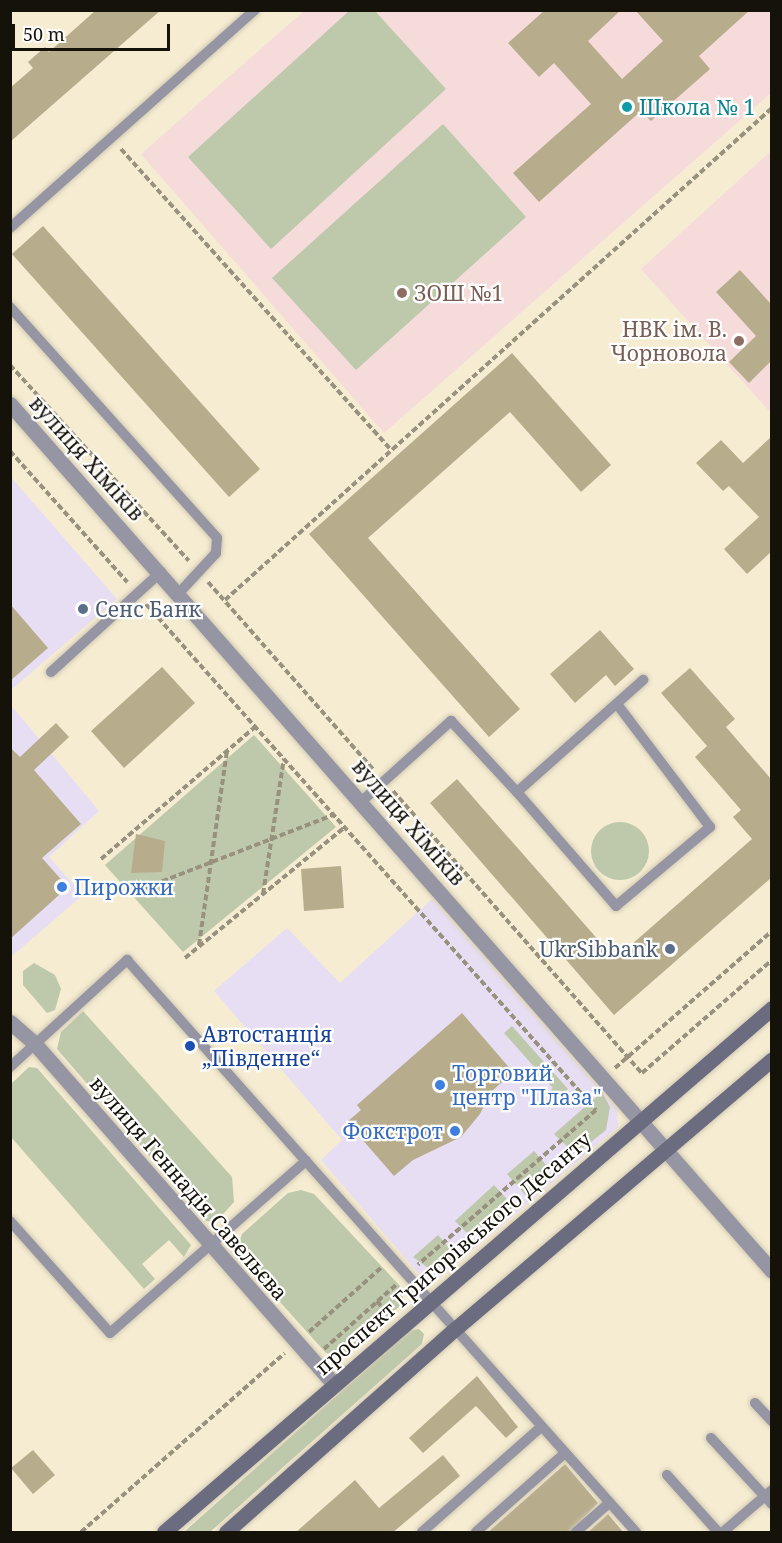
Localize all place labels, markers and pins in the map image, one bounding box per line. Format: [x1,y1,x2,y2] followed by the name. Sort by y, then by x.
[639,94,755,120] place label: Школа № 1
[620,100,634,114] marker: Школа № 1
[414,280,503,306] place label: ЗОШ №1
[395,286,409,300] marker: ЗОШ №1
[611,316,727,366] place label: НВК ім. В. Чорновола
[732,334,746,348] marker: НВК ім. В. Чорновола
[95,596,201,622] place label: Сенс Банк
[76,602,90,616] marker: Сенс Банк
[74,874,174,900] place label: Пирожки
[55,880,69,894] marker: Пирожки
[539,936,658,962] place label: UkrSibbank
[663,942,677,956] marker: UkrSibbank
[202,1021,332,1071] place label: Автостанція „Південне“
[183,1039,197,1053] marker: Автостанція „Південне“
[452,1060,602,1110] place label: Торговий центр "Плаза"
[433,1078,447,1092] marker: Торговий центр "Плаза"
[342,1118,443,1144] place label: Фокстрот
[448,1124,462,1138] marker: Фокстрот

